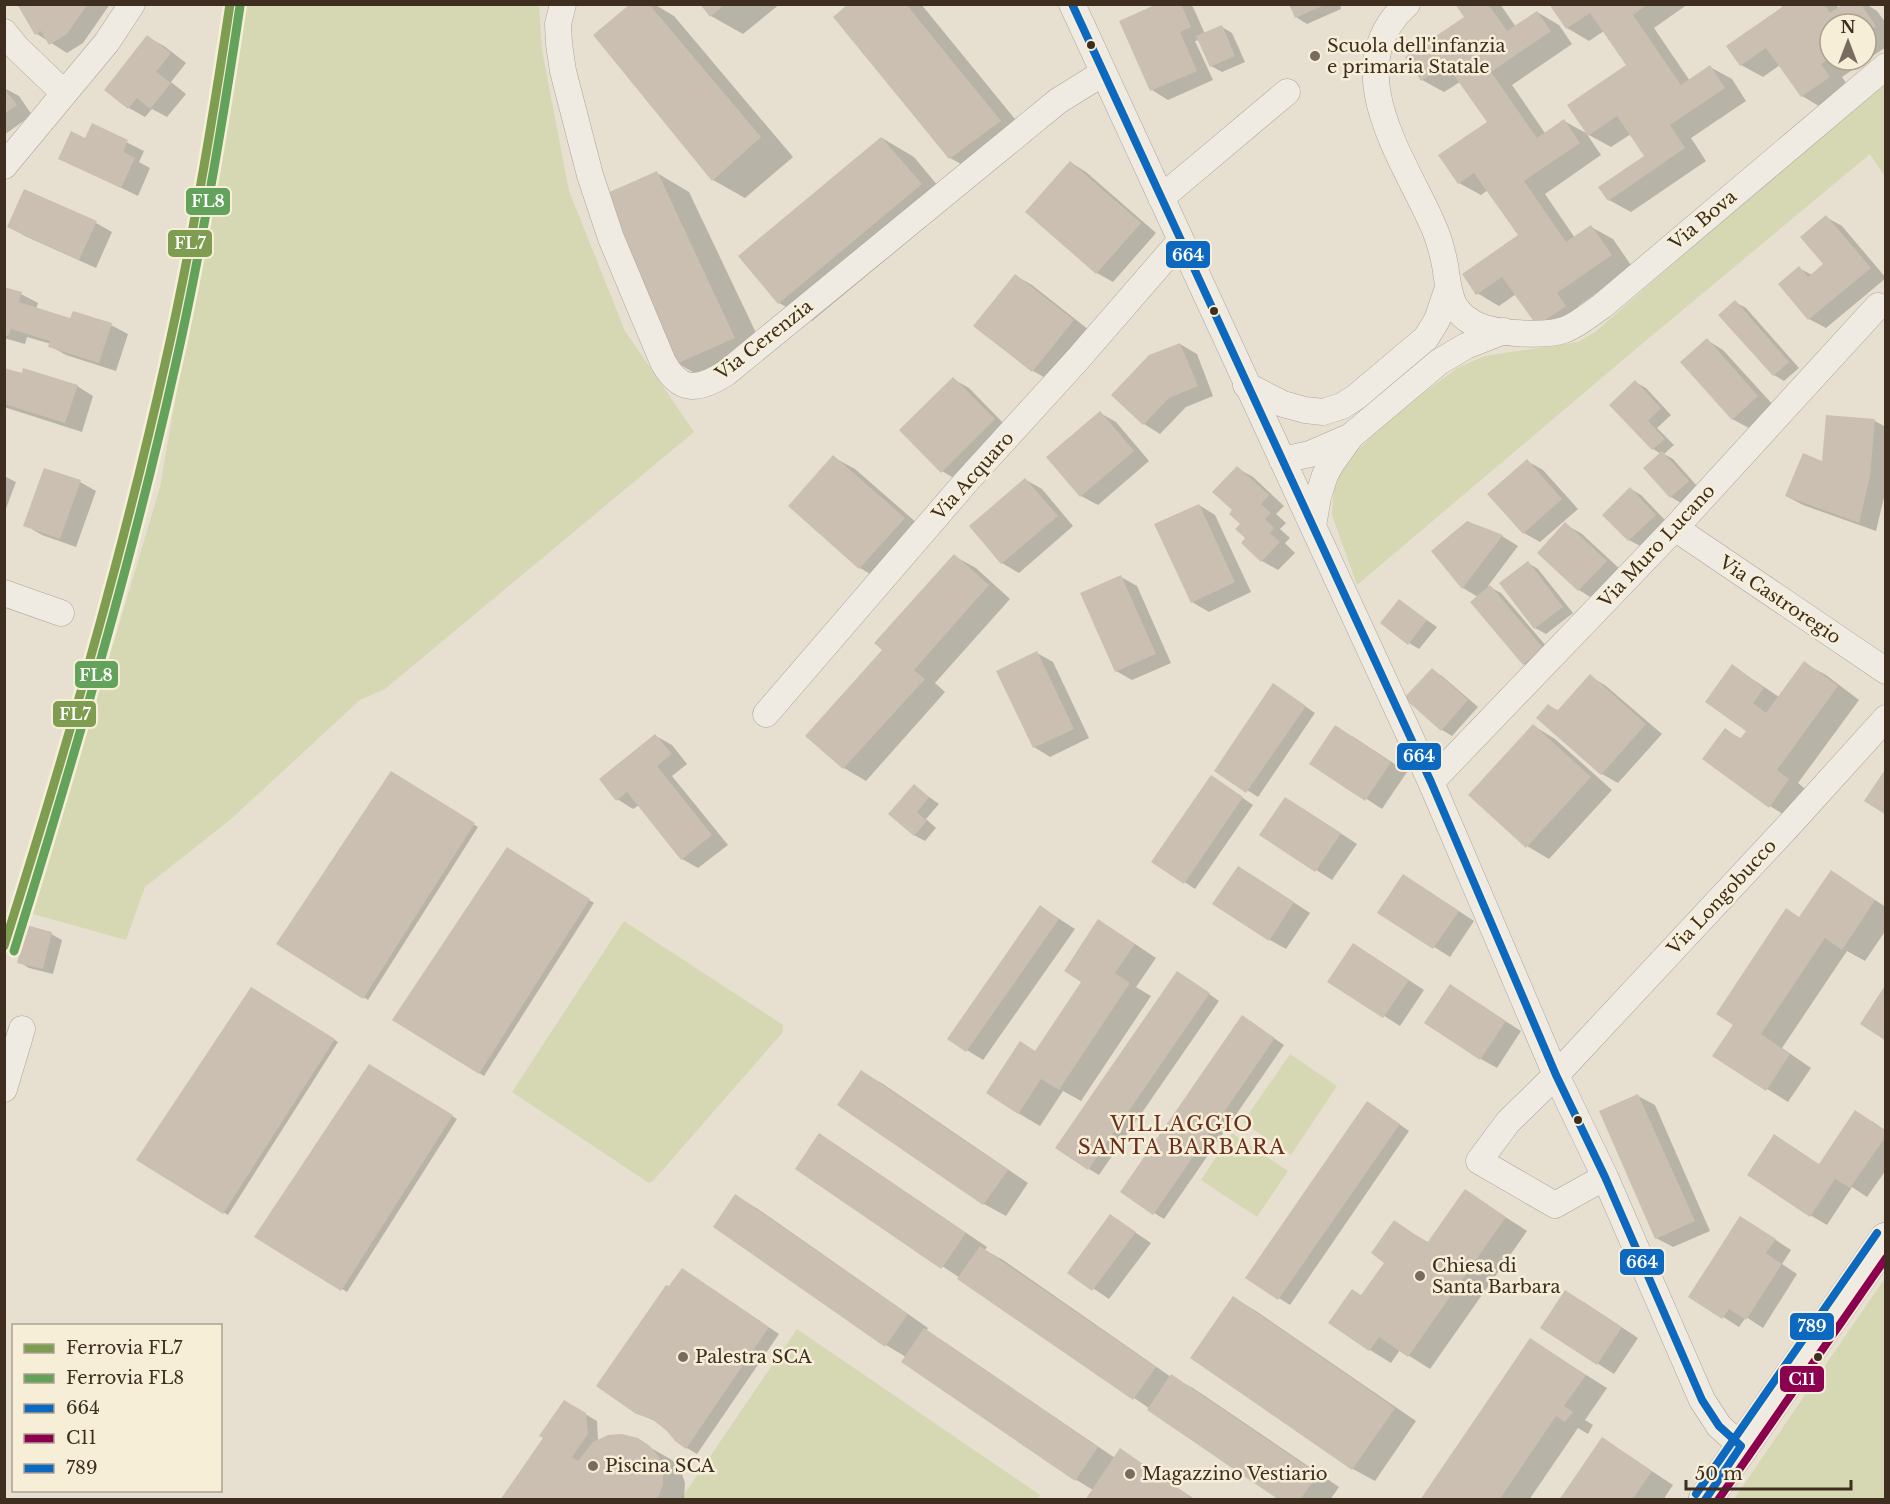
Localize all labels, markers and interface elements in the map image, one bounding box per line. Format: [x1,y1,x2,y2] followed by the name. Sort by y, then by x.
[1818,12,1878,72] north arrow
[1840,17,1856,37] text: N
[1327,35,1505,78] place label: Scuola dell'infanzia e primaria Statale
[1085,39,1097,51] unlabelled marker
[1308,49,1322,63] marker: Scuola dell'infanzia e primaria Statale
[1664,186,1741,255] street label: Via Bova
[185,187,231,216] line badge: FL8
[191,191,225,211] text: FL8
[167,229,213,258] line badge: FL7
[174,233,206,253] text: FL7
[1165,240,1211,269] line badge: 664
[1172,245,1204,265] text: 664
[710,295,817,385] street label: Via Cerenzia
[1208,305,1220,317] unlabelled marker
[927,427,1018,526] street label: Via Acquaro
[1594,480,1720,613] street label: Via Muro Lucano
[1714,551,1845,649] street label: Via Castroregio
[74,660,119,689] line badge: FL8
[79,665,113,685] text: FL8
[52,700,97,728] line badge: FL7
[59,704,91,724] text: FL7
[1396,742,1442,771] line badge: 664
[1403,746,1435,766] text: 664
[1662,835,1781,960] street label: Via Longobucco
[1078,1112,1286,1159] district label: VILLAGGIO SANTA BARBARA
[1572,1114,1584,1126] unlabelled marker
[1619,1248,1665,1276] line badge: 664
[1626,1252,1658,1272] text: 664
[1432,1255,1560,1298] place label: Chiesa di Santa Barbara
[1413,1269,1427,1283] marker: Chiesa di Santa Barbara
[1789,1312,1835,1341] line badge: 789
[1797,1316,1827,1336] text: 789
[12,1324,222,1492] legend
[66,1337,183,1359] text: Ferrovia FL7
[695,1346,813,1368] place label: Palestra SCA
[676,1350,690,1364] marker: Palestra SCA
[1812,1351,1824,1363] unlabelled marker
[1779,1365,1825,1393] line badge: C11
[66,1367,184,1389] text: Ferrovia FL8
[1788,1369,1816,1389] text: C11
[66,1397,100,1419] text: 664
[66,1427,97,1449] text: C11
[1686,1453,1851,1491] scale bar
[605,1455,716,1477] place label: Piscina SCA
[66,1457,98,1479] text: 789
[586,1459,600,1473] marker: Piscina SCA
[1142,1463,1328,1485] place label: Magazzino Vestiario
[1695,1463,1743,1485] text: 50 m
[1123,1467,1137,1481] marker: Magazzino Vestiario

